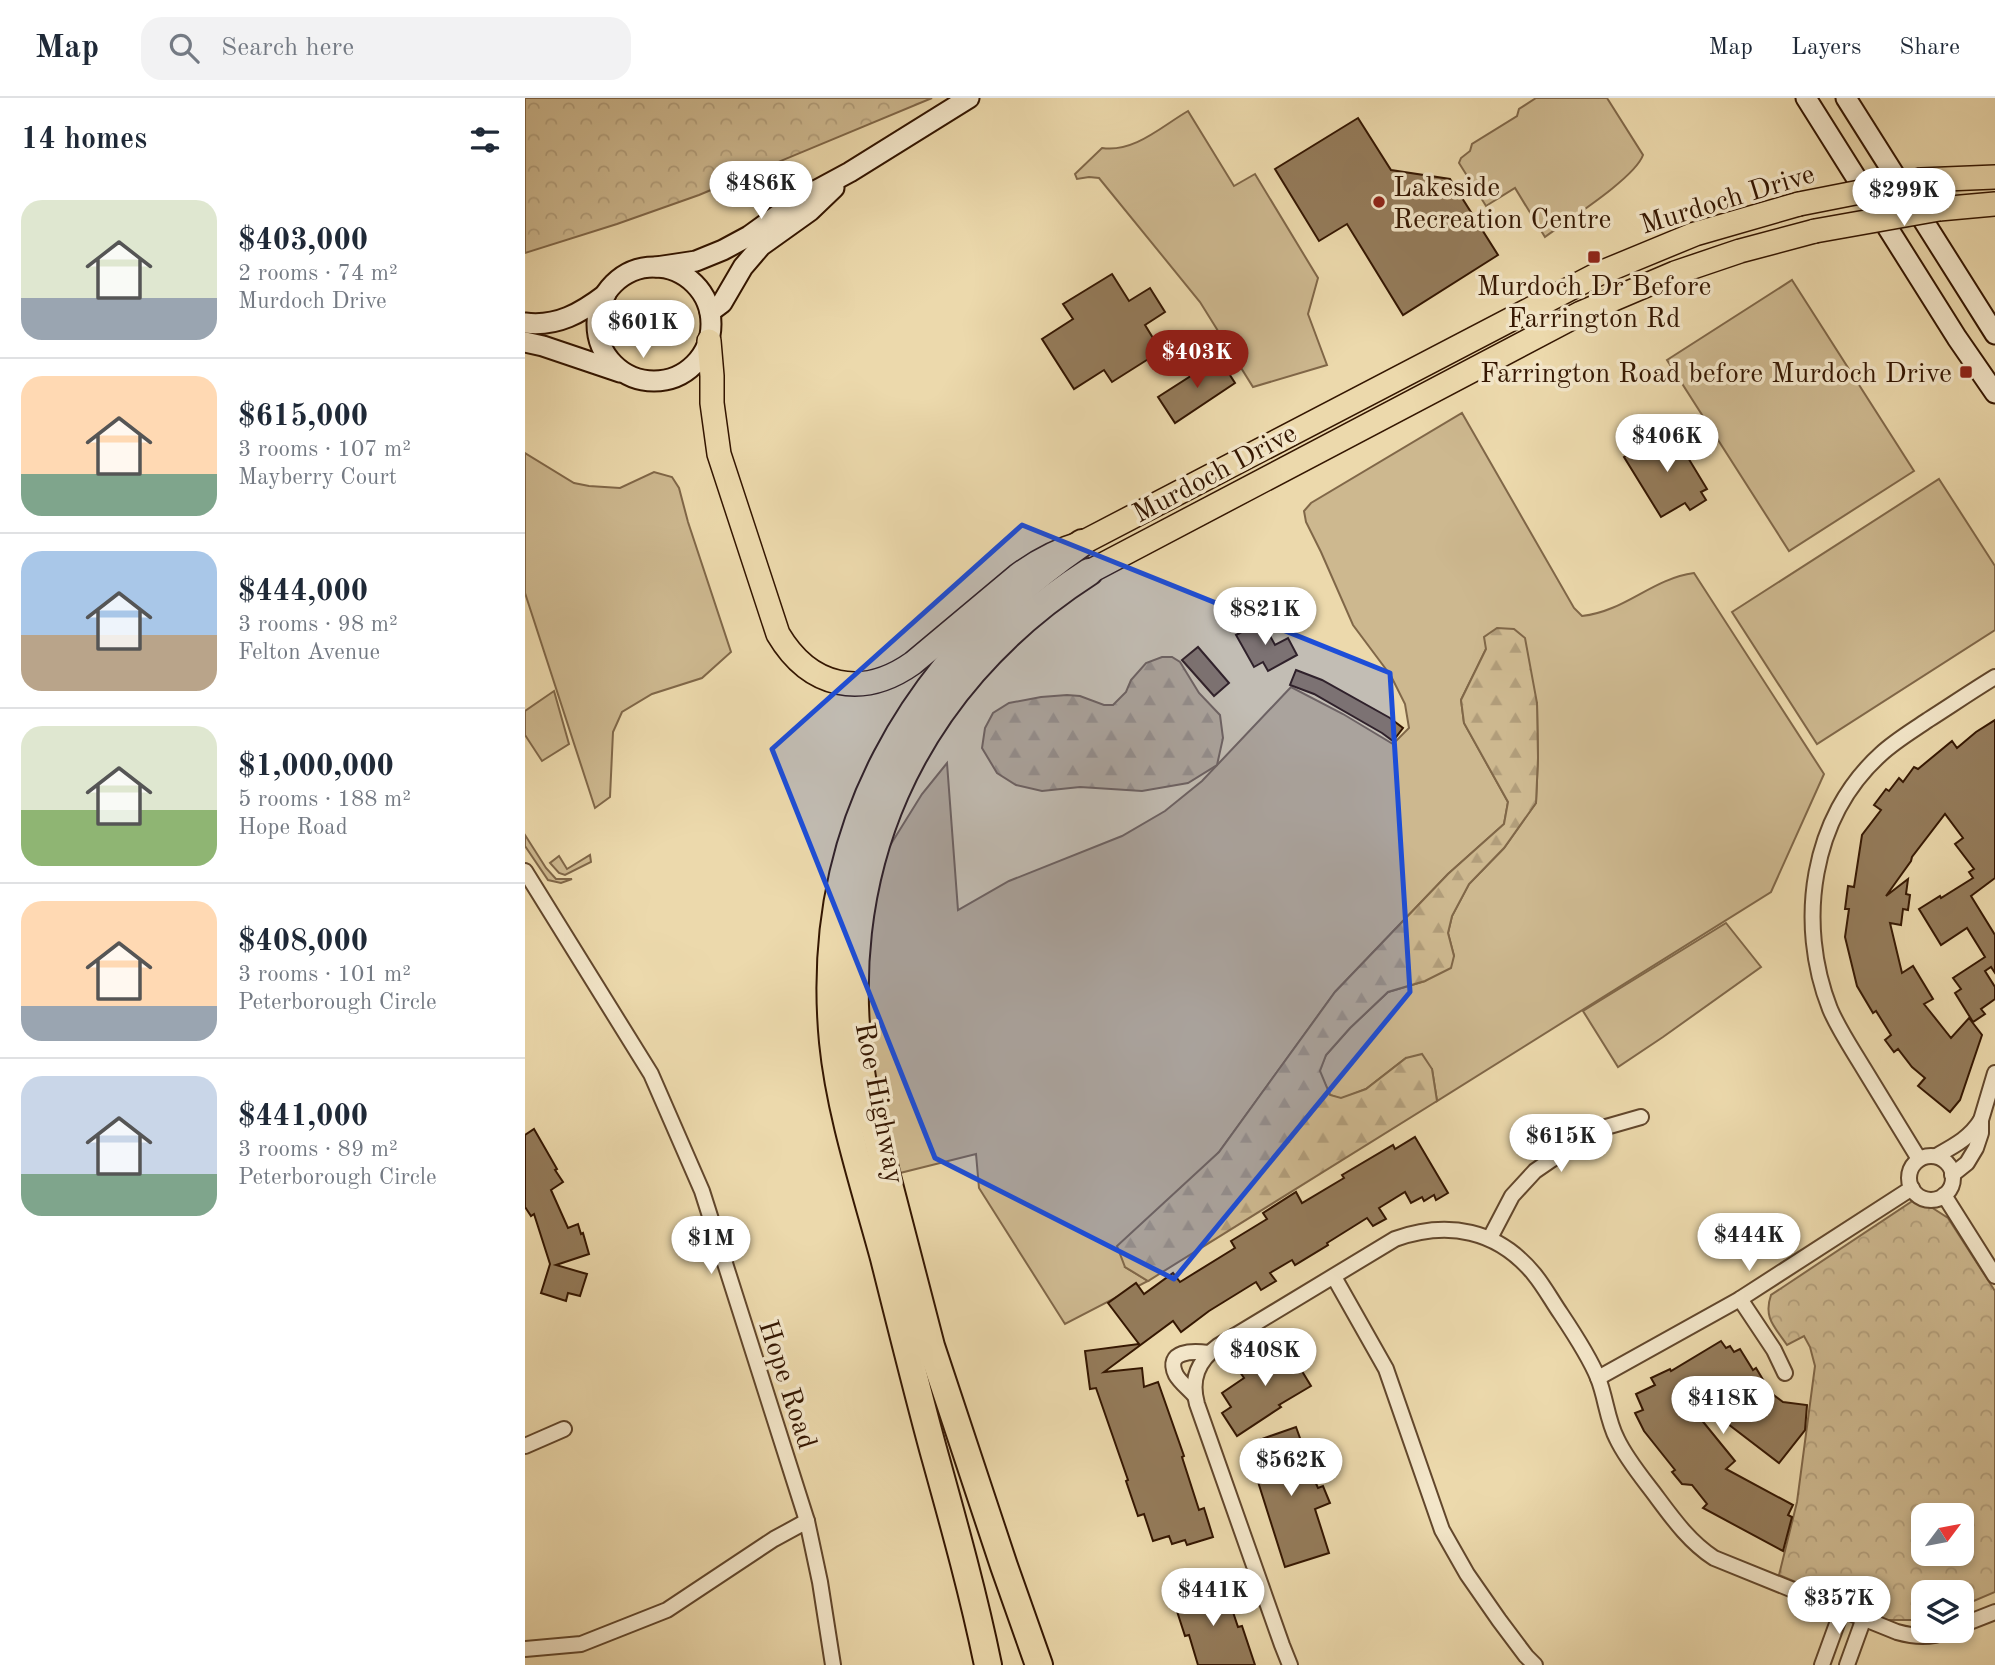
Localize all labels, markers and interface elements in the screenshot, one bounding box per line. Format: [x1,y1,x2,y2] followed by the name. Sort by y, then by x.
[141,17,631,80] search box
[165,29,203,67] icon: search
[35,32,99,65] text: Map
[221,35,354,61] text: Search here
[1709,36,1753,60] text: Map
[1791,36,1861,60] text: Layers
[1899,36,1960,60] text: Share
[466,121,504,159] icon: filters
[21,125,147,155] text: 14 homes
[1637,161,1818,241] street label: Murdoch Drive
[712,162,810,221] pin: $486K
[1855,169,1953,228] pin: $299K
[725,172,797,195] text: $486K
[1393,175,1611,235] place label: Lakeside Recreation Centre
[1868,179,1940,202] text: $299K
[1371,194,1387,210] marker: Lakeside Recreation Centre
[238,226,368,256] text: $403,000
[77,228,161,312] icon: home
[1586,249,1602,265] marker: Murdoch Dr Before Farrington Rd
[238,262,398,285] text: 2 rooms · 74 m²
[1477,274,1711,334] place label: Murdoch Dr Before Farrington Rd
[238,290,387,313] text: Murdoch Drive
[594,300,692,360] pin: $601K
[607,311,679,334] text: $601K
[1148,330,1246,390] pin: $403K
[1161,341,1233,364] text: $403K
[1480,361,1952,389] place label: Farrington Road before Murdoch Drive
[1958,364,1974,380] marker: Farrington Road before Murdoch Drive
[238,402,368,432] text: $615,000
[77,404,161,488] icon: home
[1618,414,1716,474] pin: $406K
[1129,420,1302,529] street label: Murdoch Drive
[1631,425,1703,448] text: $406K
[238,438,411,461] text: 3 rooms · 107 m²
[238,466,397,489] text: Mayberry Court
[238,577,368,607] text: $444,000
[77,579,161,663] icon: home
[1216,588,1314,647] pin: $821K
[1229,598,1301,621] text: $821K
[238,613,398,636] text: 3 rooms · 98 m²
[238,641,380,664] text: Felton Avenue
[238,752,394,782] text: $1,000,000
[77,754,161,838] icon: home
[238,788,411,811] text: 5 rooms · 188 m²
[238,816,348,839] text: Hope Road
[238,927,368,957] text: $408,000
[77,929,161,1013] icon: home
[238,963,411,986] text: 3 rooms · 101 m²
[238,991,437,1014] text: Peterborough Circle
[849,1021,907,1187] street label: Roe Highway
[238,1102,368,1132] text: $441,000
[77,1104,161,1188] icon: home
[1512,1114,1610,1174] pin: $615K
[1525,1125,1597,1148] text: $615K
[238,1138,398,1161] text: 3 rooms · 89 m²
[238,1166,437,1189] text: Peterborough Circle
[1700,1214,1798,1273] pin: $444K
[677,1216,745,1276] pin: $1M
[1713,1224,1785,1247] text: $444K
[687,1227,735,1250] text: $1M
[752,1317,820,1453] street label: Hope Road
[1216,1328,1314,1388] pin: $408K
[1229,1339,1301,1362] text: $408K
[1674,1376,1772,1436] pin: $418K
[1687,1387,1759,1410] text: $418K
[1242,1438,1340,1498] pin: $562K
[1255,1449,1327,1472] text: $562K
[1911,1503,1974,1566] north arrow
[1911,1503,1974,1643] map controls
[1164,1568,1262,1628] pin: $441K
[1790,1576,1888,1636] pin: $357K
[1177,1579,1249,1602] text: $441K
[1911,1580,1974,1643] button: layers
[1803,1587,1875,1610] text: $357K

